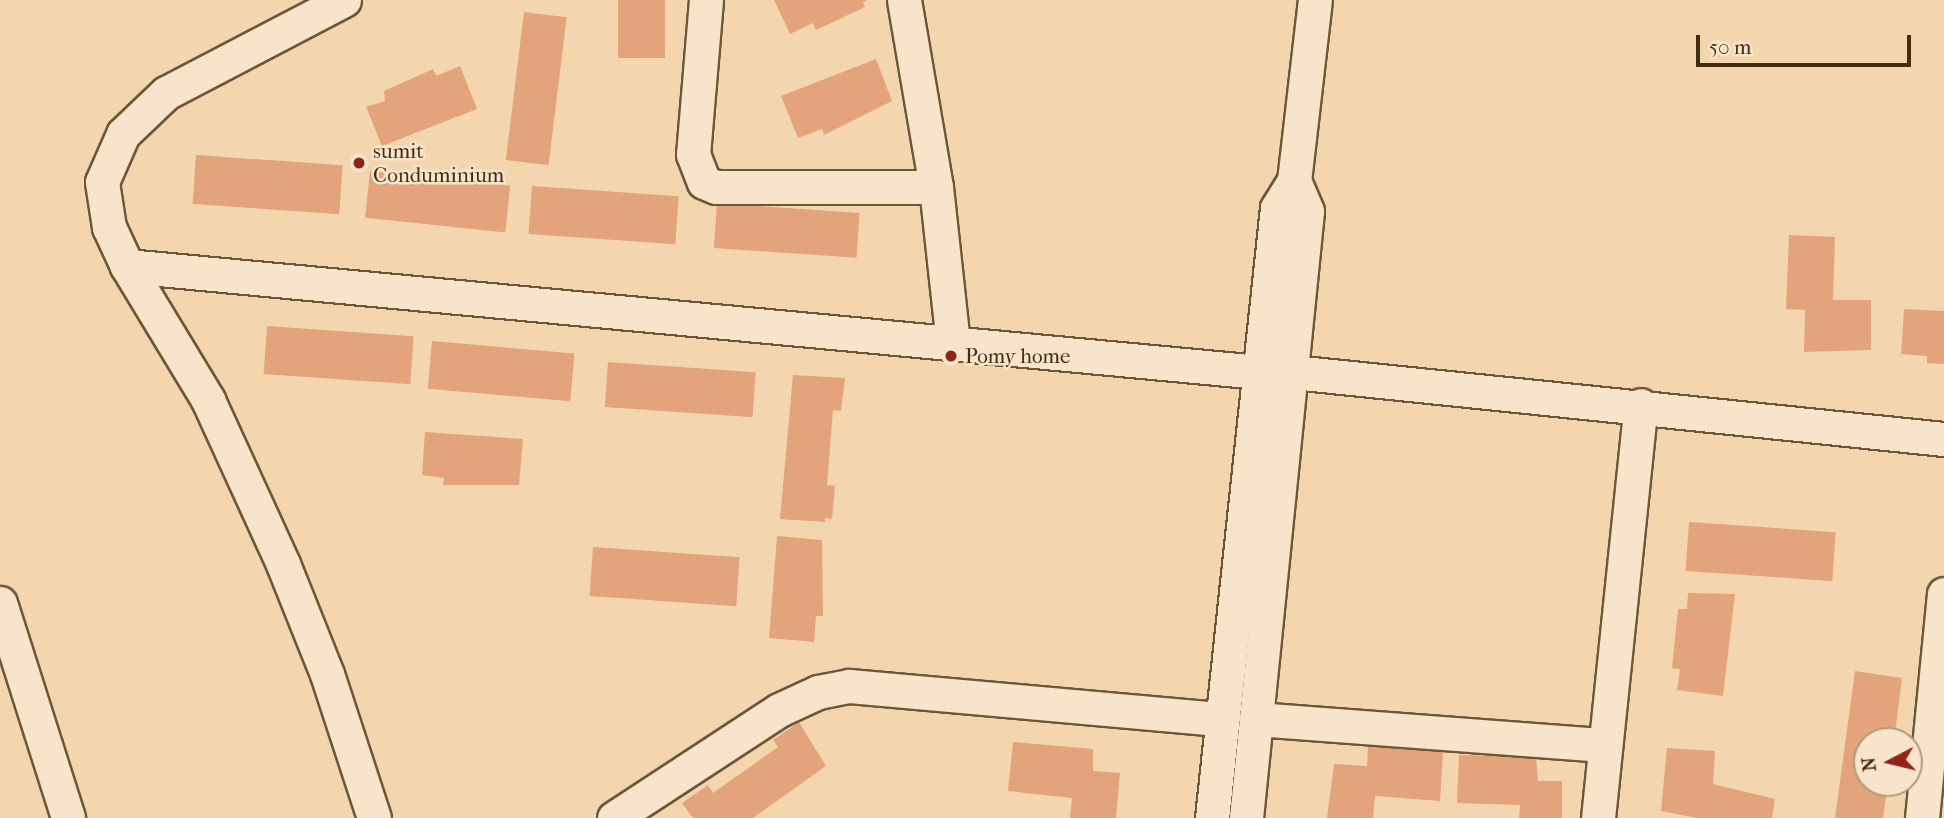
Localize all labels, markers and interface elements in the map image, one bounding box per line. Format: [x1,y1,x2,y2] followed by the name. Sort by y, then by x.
[1699,21,1914,65] scale bar
[1709,35,1752,59] text: 50 m
[373,138,504,188] place label: sumit Conduminium
[351,155,367,171] marker: sumit Conduminium
[965,343,1070,369] place label: Pomy home
[943,348,959,364] marker: Pomy home
[1853,727,1923,797] north arrow
[1857,756,1881,773] text: N

